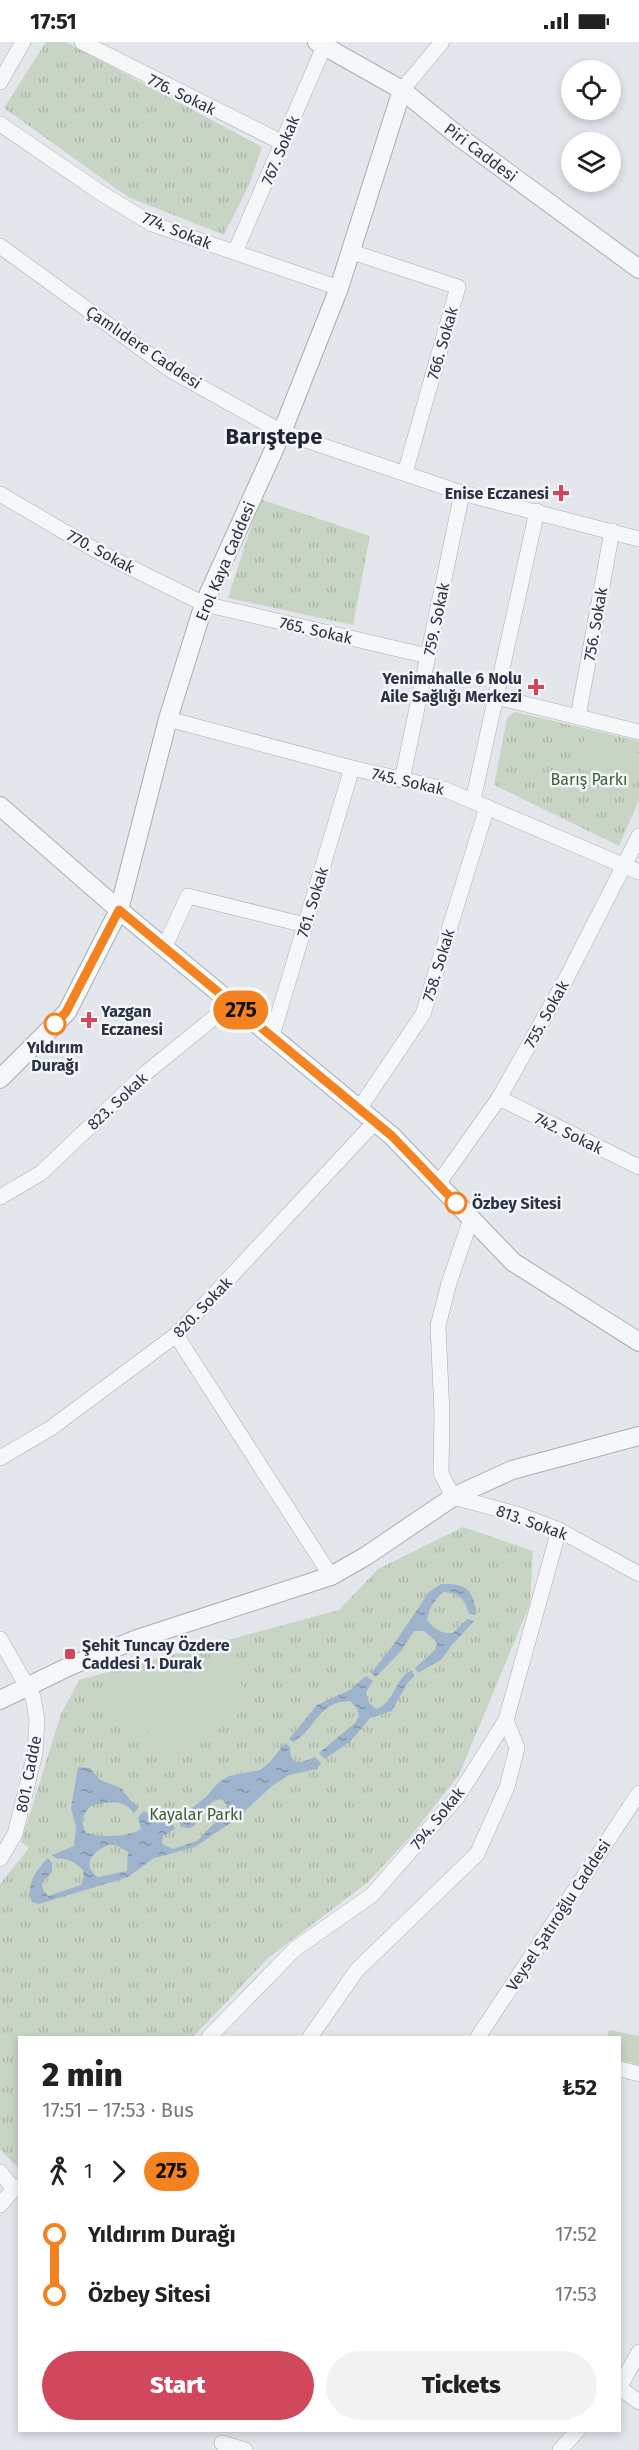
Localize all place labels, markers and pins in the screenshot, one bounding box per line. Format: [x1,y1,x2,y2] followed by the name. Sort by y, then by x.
[445,484,549,503] place label: Enise Eczanesi
[554,486,568,500] marker: Enise Eczanesi
[380,669,522,706] place label: Yenimahalle 6 Nolu Aile Sağlığı Merkezi
[527,678,545,696] marker: Yenimahalle 6 Nolu Aile Sağlığı Merkezi
[100,1002,163,1039] place label: Yazgan Eczanesi
[44,1013,66,1035] marker: Yıldırım Durağı
[82,1013,96,1027] marker: Yazgan Eczanesi
[26,1038,83,1075] place label: Yıldırım Durağı
[445,1192,467,1214] marker: Özbey Sitesi
[472,1193,561,1213] place label: Özbey Sitesi
[82,1635,230,1673] place label: Şehit Tuncay Özdere Caddesi 1. Durak
[63,1647,77,1661] marker: Şehit Tuncay Özdere Caddesi 1. Durak

